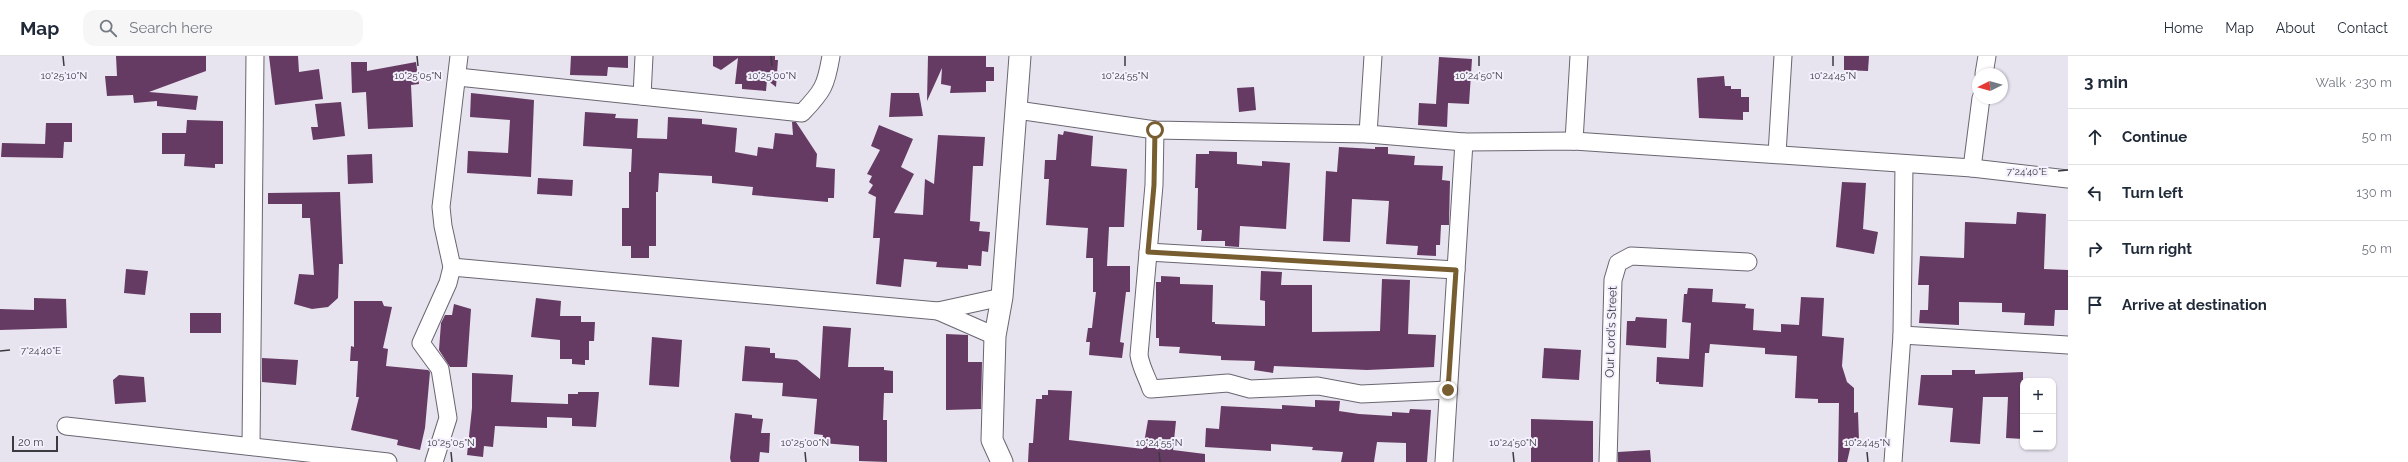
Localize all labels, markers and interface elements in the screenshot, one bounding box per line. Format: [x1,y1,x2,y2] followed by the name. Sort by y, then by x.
[83,10,363,46] search box
[20,17,59,39] text: Map
[97,17,119,39] icon: search
[129,19,213,37] text: Search here
[2164,20,2203,36] text: Home
[2225,20,2254,36] text: Map
[2276,20,2315,36] text: About
[2337,20,2388,36] text: Contact
[1972,68,2008,104] north arrow
[41,70,87,81] text: 10°25'10"N
[394,70,442,81] text: 10°25'05"N
[748,70,796,81] text: 10°25'00"N
[1102,70,1148,81] text: 10°24'55"N
[1455,70,1503,81] text: 10°24'50"N
[1810,70,1856,81] text: 10°24'45"N
[2084,72,2128,92] text: 3 min
[2316,75,2392,90] text: Walk · 230 m
[1146,121,1164,139] route start
[2084,126,2106,148] icon: ahead
[2122,128,2187,146] text: Continue
[2362,129,2392,144] text: 50 m
[2007,166,2047,177] text: 7°24'40"E
[2084,182,2106,204] icon: left
[2122,184,2183,202] text: Turn left
[2356,185,2392,200] text: 130 m
[2084,238,2106,260] icon: right
[2122,240,2192,258] text: Turn right
[2362,241,2392,256] text: 50 m
[1602,286,1620,378] street label: Our Lord’s Street
[2084,294,2106,316] icon: arrive
[2122,296,2267,314] text: Arrive at destination
[21,345,61,356] text: 7°24'40"E
[2020,378,2056,450] map controls
[2020,378,2056,414] button: +
[1439,381,1457,399] route end
[2020,414,2056,450] button: −
[12,434,58,453] scale bar
[18,436,43,449] text: 20 m
[427,437,475,448] text: 10°25'05"N
[781,437,829,448] text: 10°25'00"N
[1136,437,1182,448] text: 10°24'55"N
[1489,437,1537,448] text: 10°24'50"N
[1844,437,1890,448] text: 10°24'45"N

